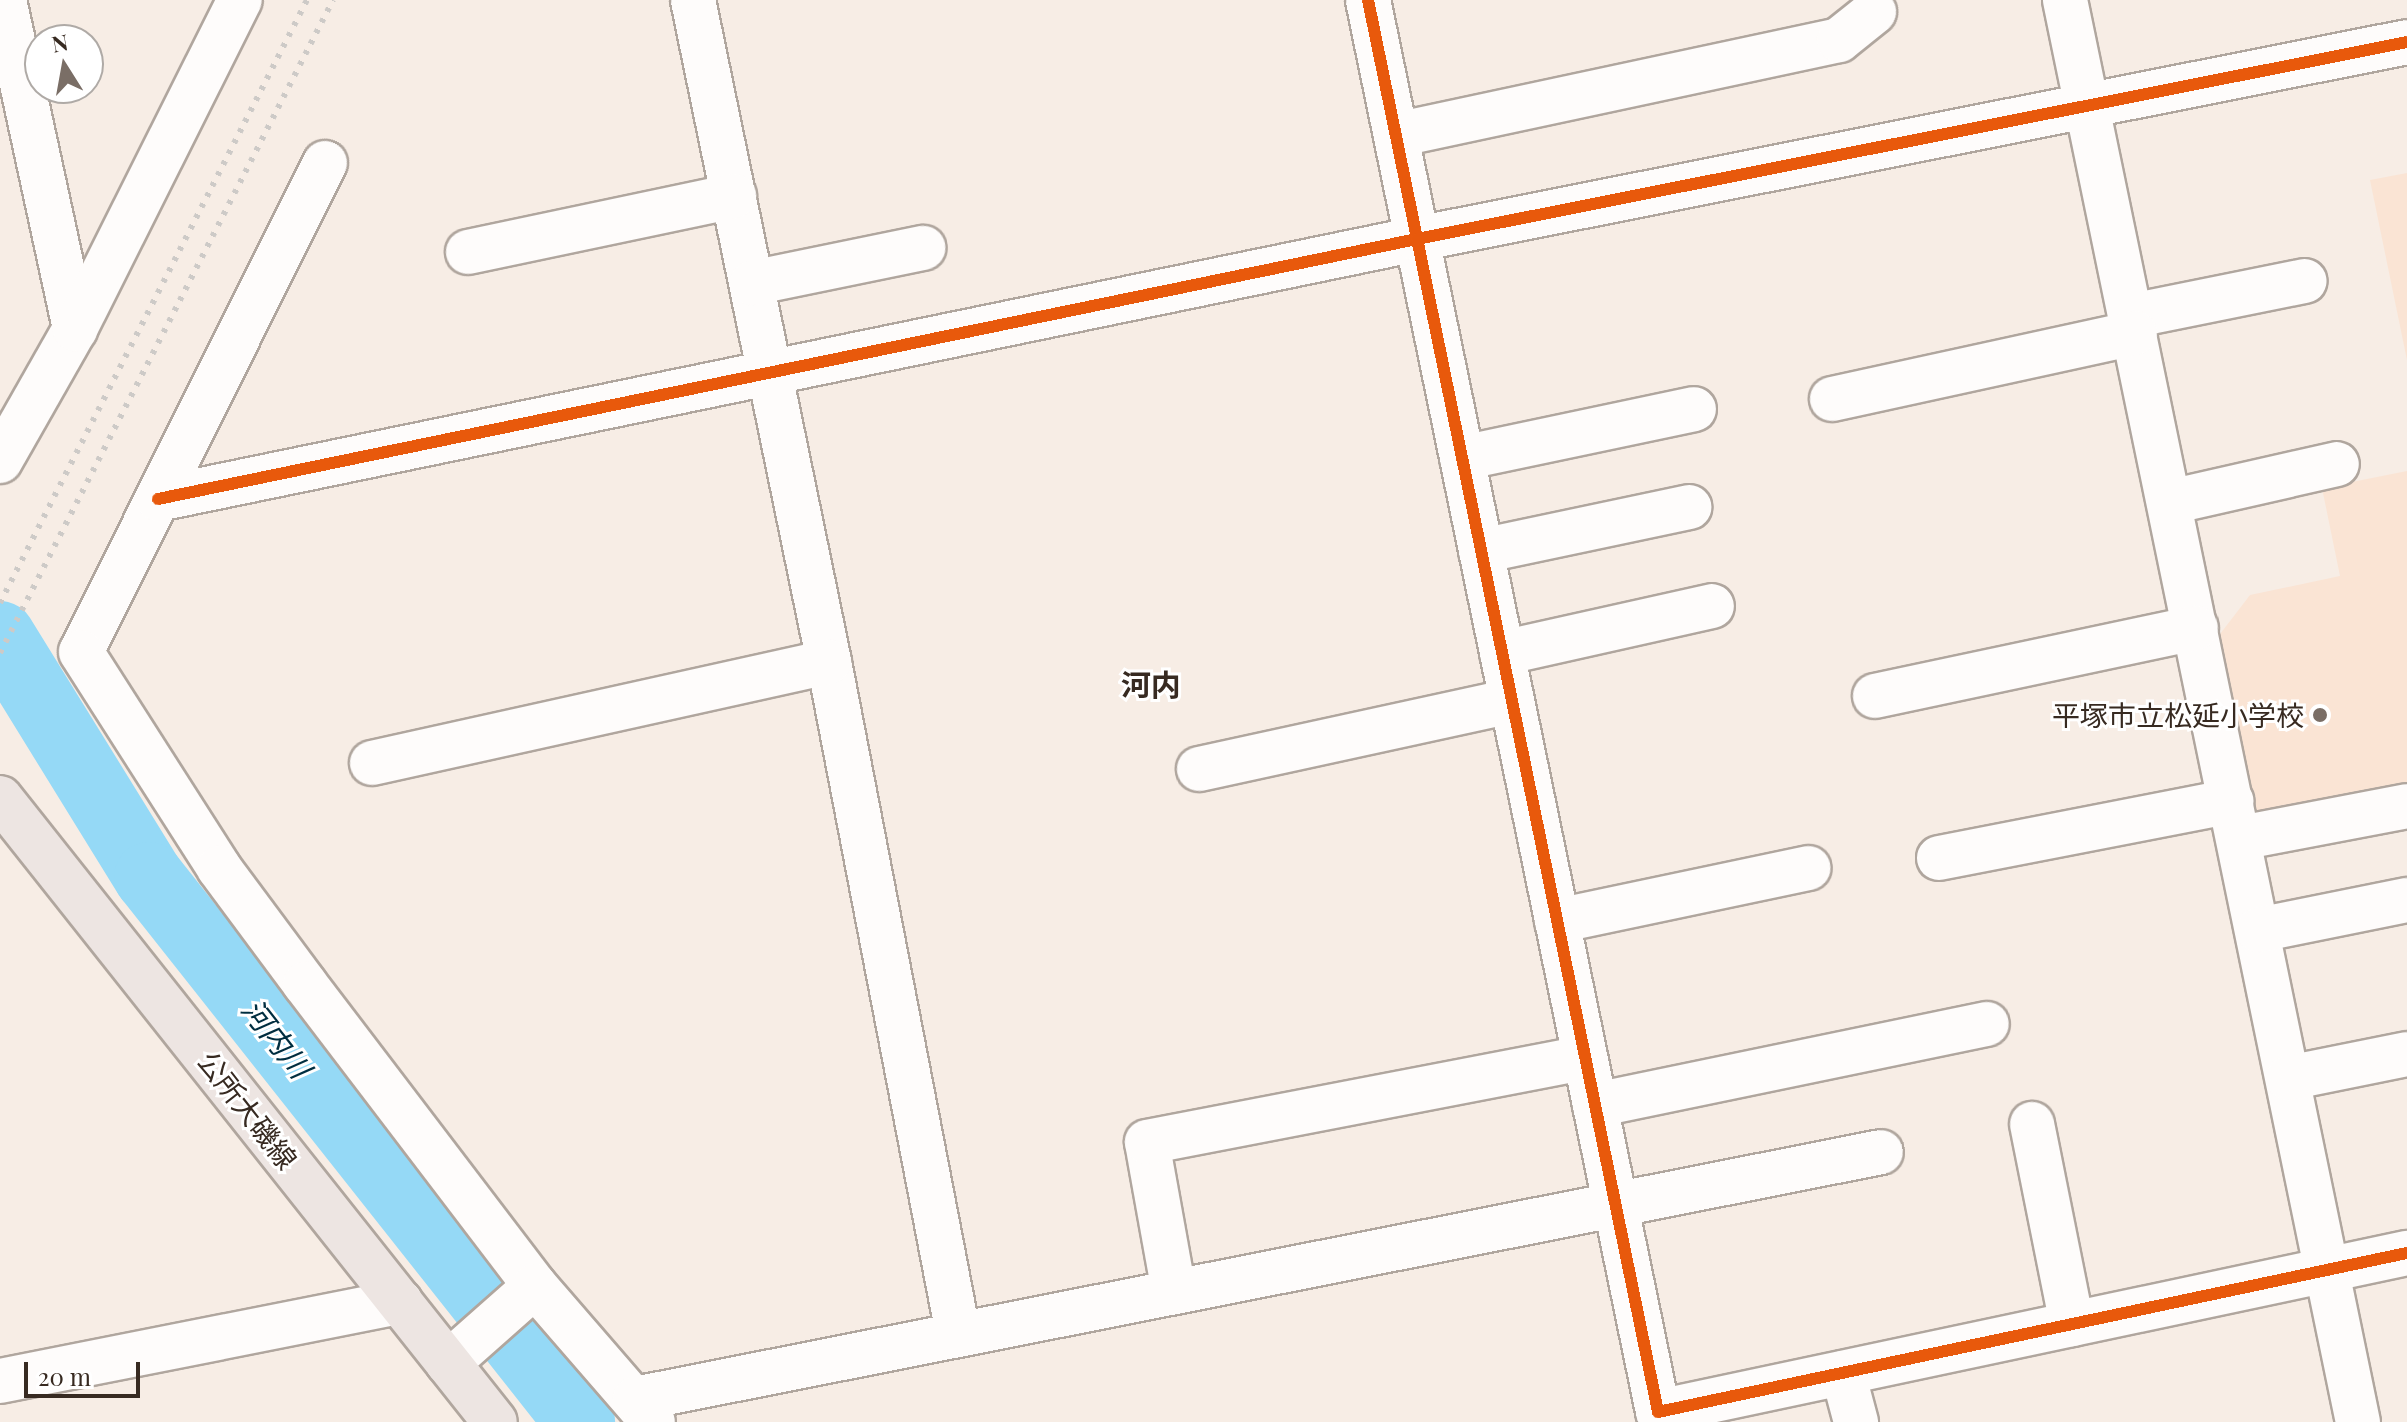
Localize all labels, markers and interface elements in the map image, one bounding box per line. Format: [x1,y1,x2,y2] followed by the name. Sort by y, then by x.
[24,24,104,104] north arrow
[49,26,70,59] text: N
[1121,666,1181,702] district label: 河内
[2052,698,2304,732] place label: 平塚市立松延小学校
[2311,706,2329,724] marker: 平塚市立松延小学校
[235,991,319,1085] water label: 河内川
[192,1044,304,1176] street label: 公所大磯線
[28,1346,144,1396] scale bar
[38,1360,91,1392] text: 20 m

